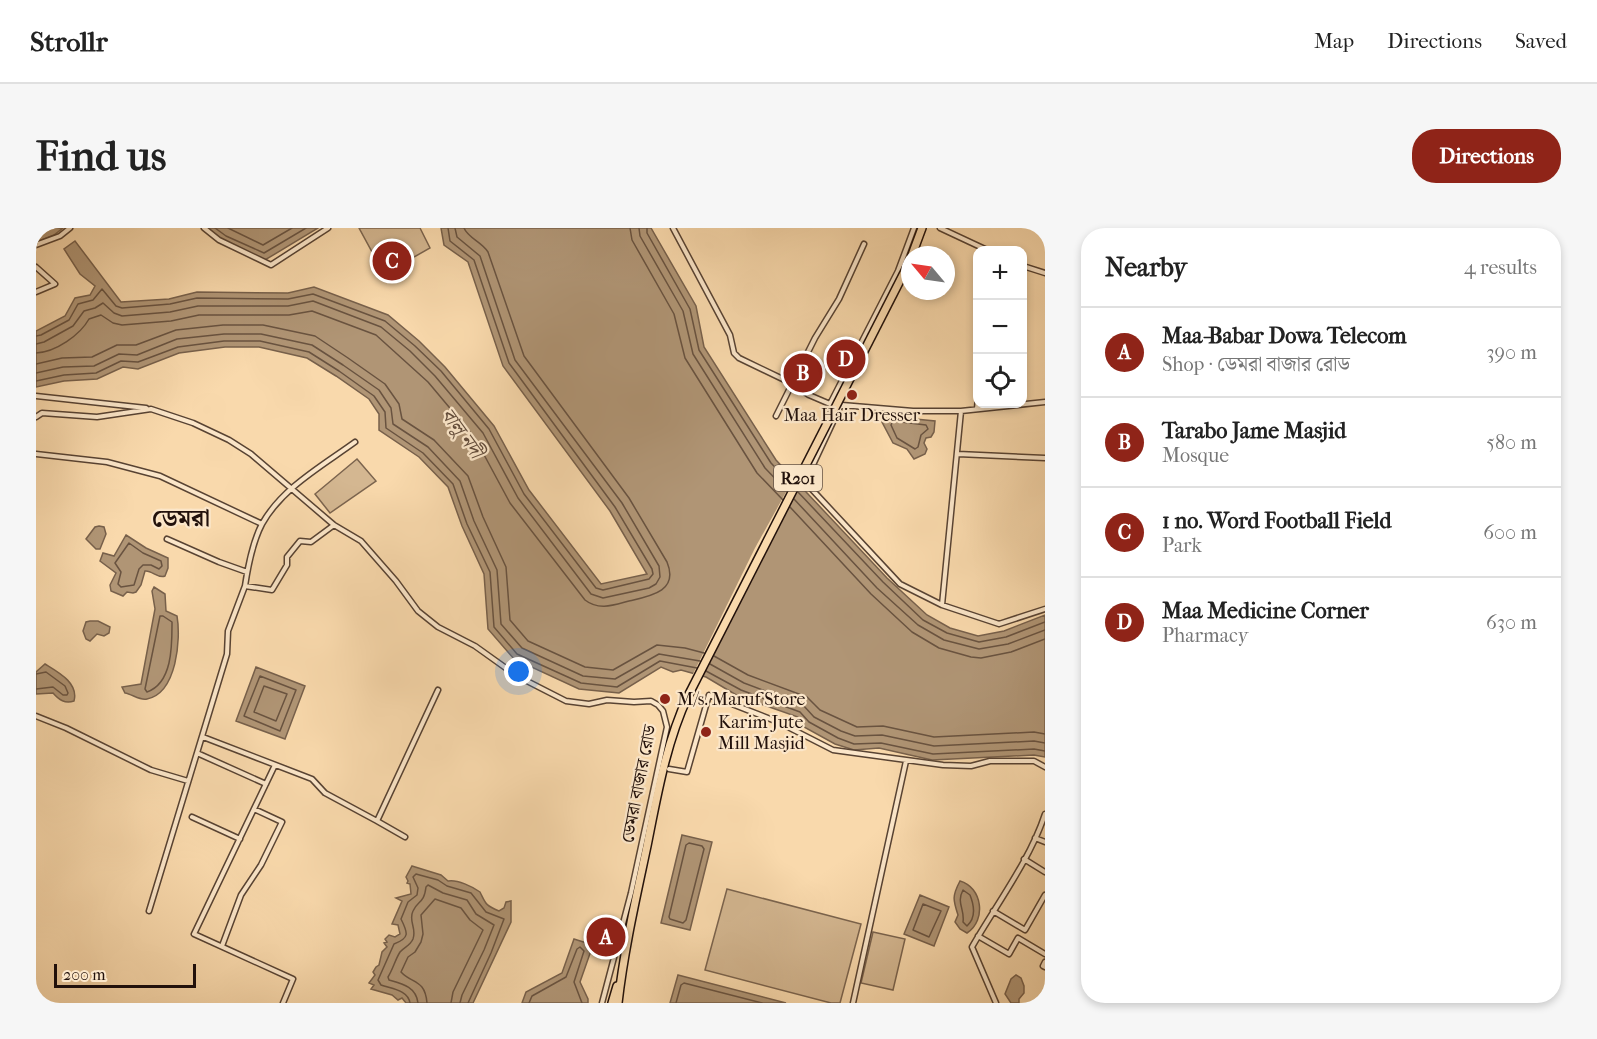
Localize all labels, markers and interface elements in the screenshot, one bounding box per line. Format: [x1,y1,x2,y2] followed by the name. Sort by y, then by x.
[30,25,108,58] text: Strollr
[1314,29,1354,53] text: Map
[1387,29,1482,53] text: Directions
[1515,29,1567,53] text: Saved
[1412,129,1561,183] button: Directions
[36,132,166,181] text: Find us
[372,238,412,284] pin: C
[901,246,955,300] north arrow
[973,246,1027,408] map controls
[973,246,1027,300] button: +
[1105,252,1187,283] text: Nearby
[1464,256,1537,279] text: 4 results
[973,300,1027,354] button: −
[1162,323,1407,349] text: Maa-Babar Dowa Telecom
[826,336,866,382] pin: D
[1118,341,1131,364] text: A
[1486,341,1537,364] text: 390 m
[784,350,822,396] pin: B
[1162,353,1350,376] text: Shop · ডেমরা বাজার রোড
[973,354,1027,408] button: locate
[845,388,859,402] marker: Maa Hair Dresser
[436,403,490,464] water label: বালু নদী
[784,405,921,426] place label: Maa Hair Dresser
[1162,418,1346,444] text: Tarabo Jame Masjid
[1118,431,1131,454] text: B
[1486,431,1537,454] text: 580 m
[1162,444,1229,467] text: Mosque
[774,465,822,491] road number: R201
[152,504,210,532] district label: ডেমরা
[1162,508,1391,534] text: 1 no. Word Football Field
[1118,521,1131,544] text: C
[1483,521,1537,544] text: 600 m
[1162,534,1202,557] text: Park
[1162,598,1369,624] text: Maa Medicine Corner
[1117,611,1132,634] text: D
[1486,611,1537,634] text: 630 m
[1162,624,1248,647] text: Pharmacy
[504,657,533,686] your location
[677,689,806,710] place label: M/s. Maruf Store
[658,692,672,706] marker: M/s. Maruf Store
[718,712,805,754] place label: Karim Jute Mill Masjid
[617,722,661,845] street label: ডেমরা বাজার রোড
[699,725,713,739] marker: Karim Jute Mill Masjid
[586,914,626,960] pin: A
[54,961,196,988] scale bar
[63,965,106,984] text: 200 m

